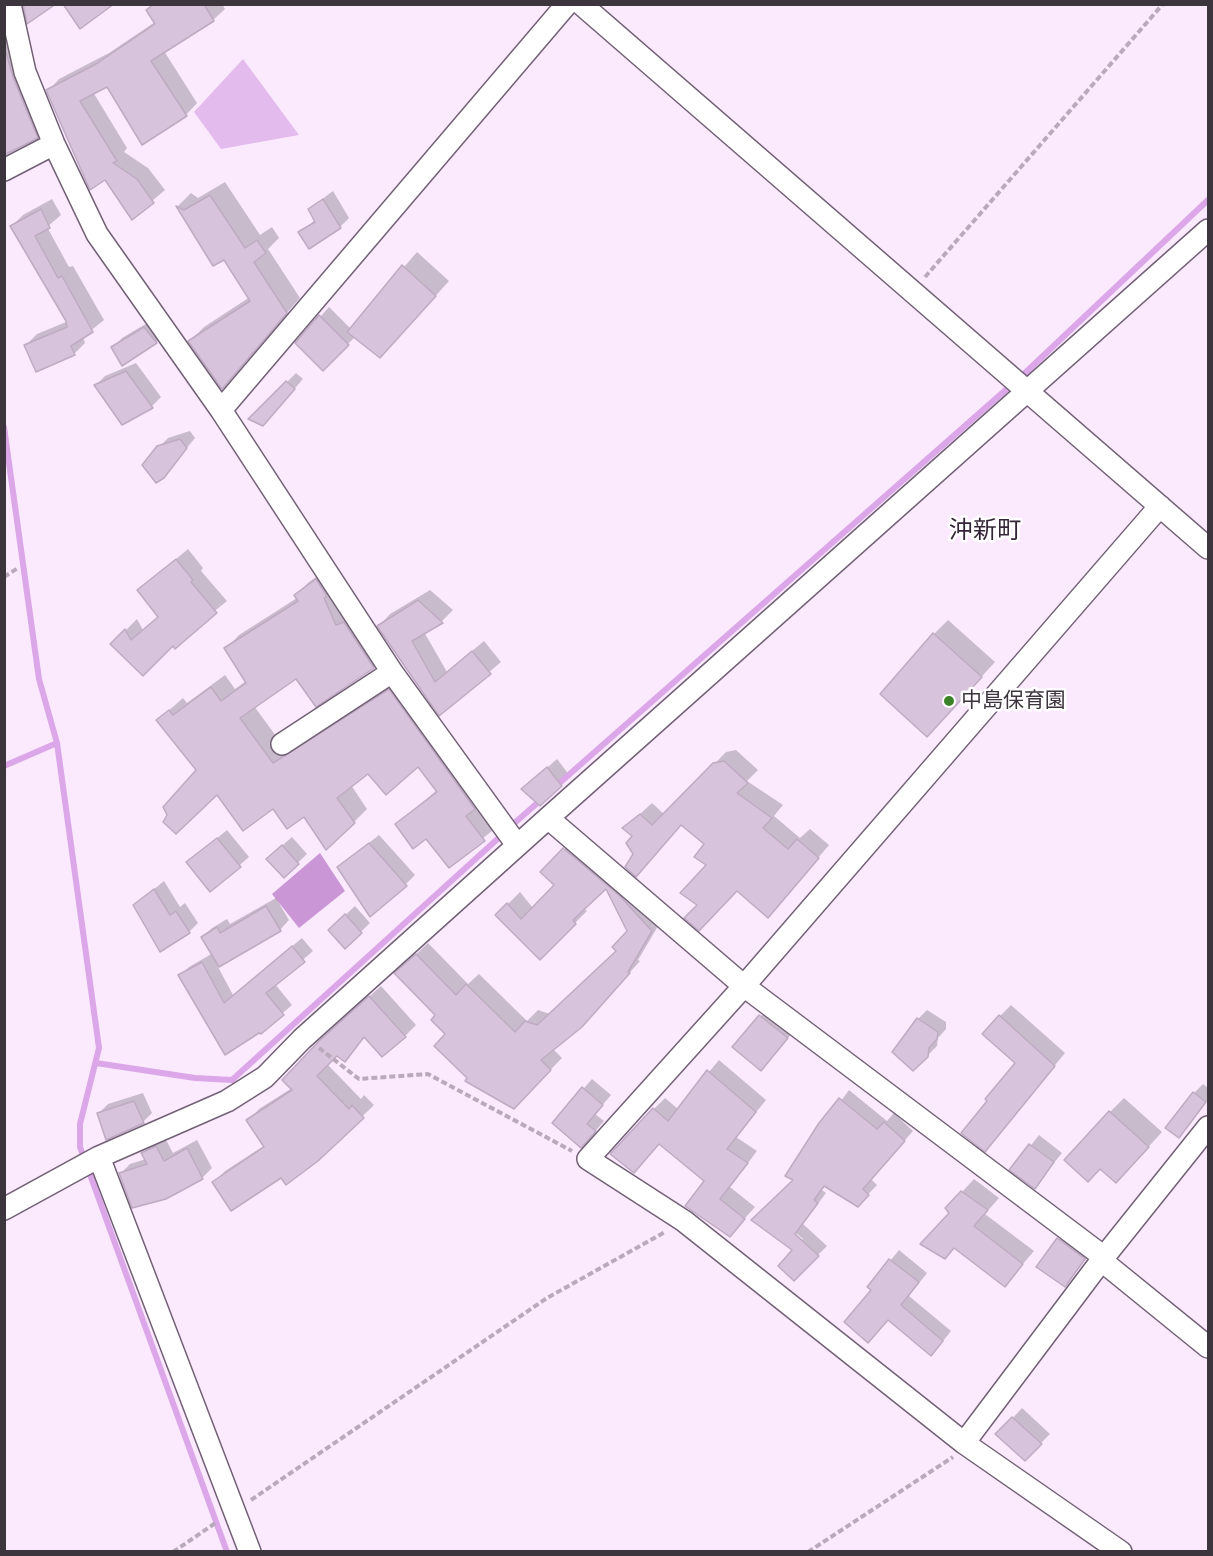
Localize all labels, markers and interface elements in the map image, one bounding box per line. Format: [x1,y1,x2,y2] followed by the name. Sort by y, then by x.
[949,517,1021,545] district label: 沖新町
[961,688,1066,714] place label: 中島保育園
[942,694,956,708] marker: 中島保育園

